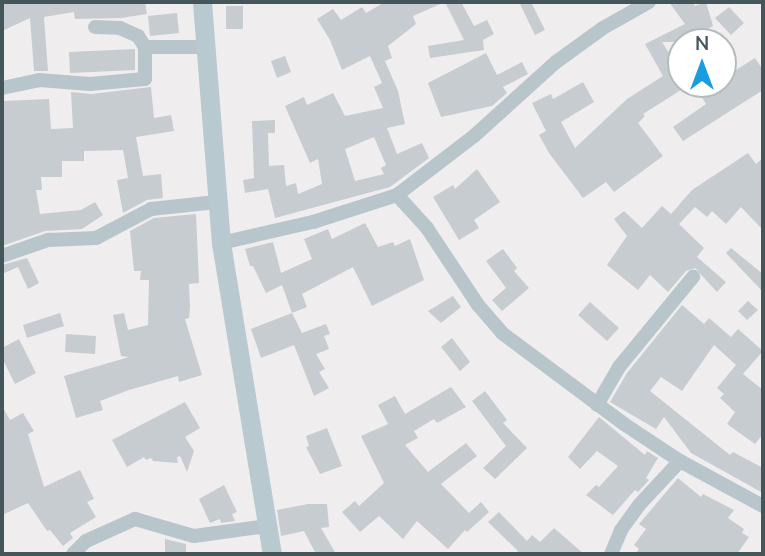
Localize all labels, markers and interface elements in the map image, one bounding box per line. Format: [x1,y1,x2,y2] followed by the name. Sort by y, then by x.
[667,28,737,98] north arrow
[695,31,709,57] text: N

